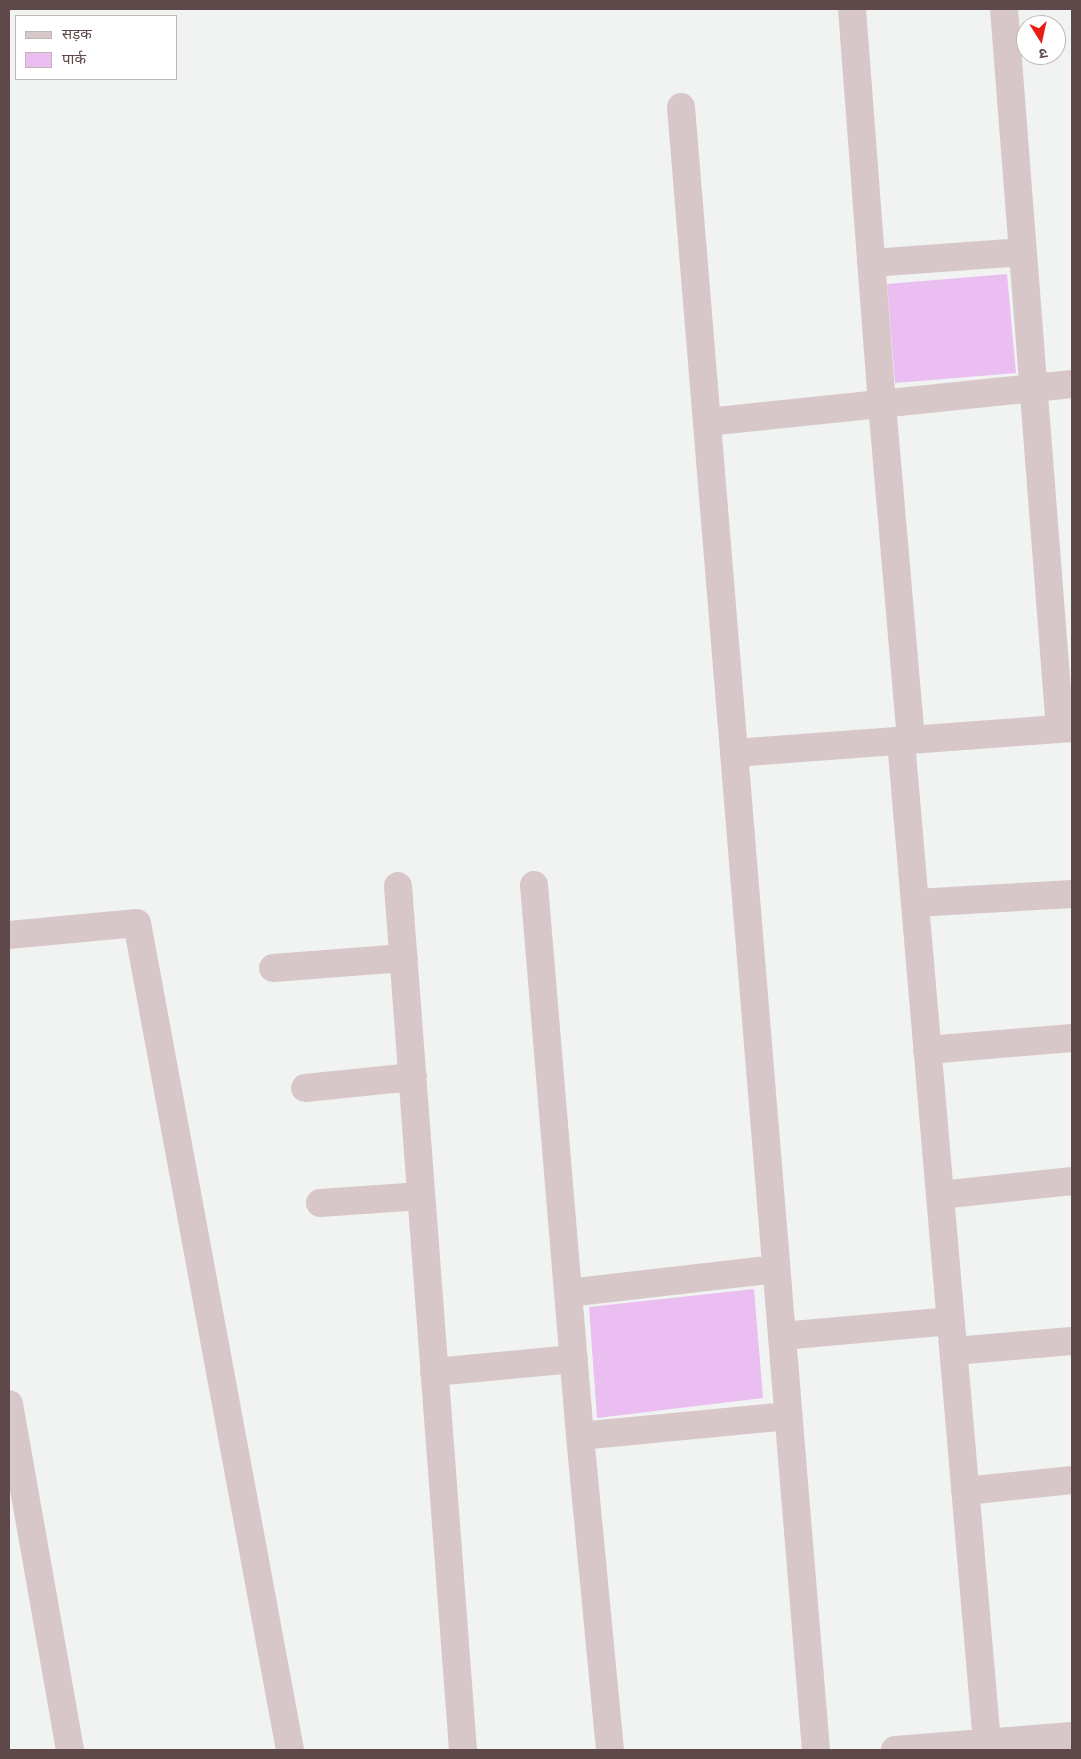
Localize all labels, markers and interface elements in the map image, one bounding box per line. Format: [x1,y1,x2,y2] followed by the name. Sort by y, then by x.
[15,15,178,80] legend
[1016,15,1066,65] north arrow
[62,25,92,42] text: सड़क
[1038,45,1049,62] text: उ
[62,50,86,67] text: पार्क

